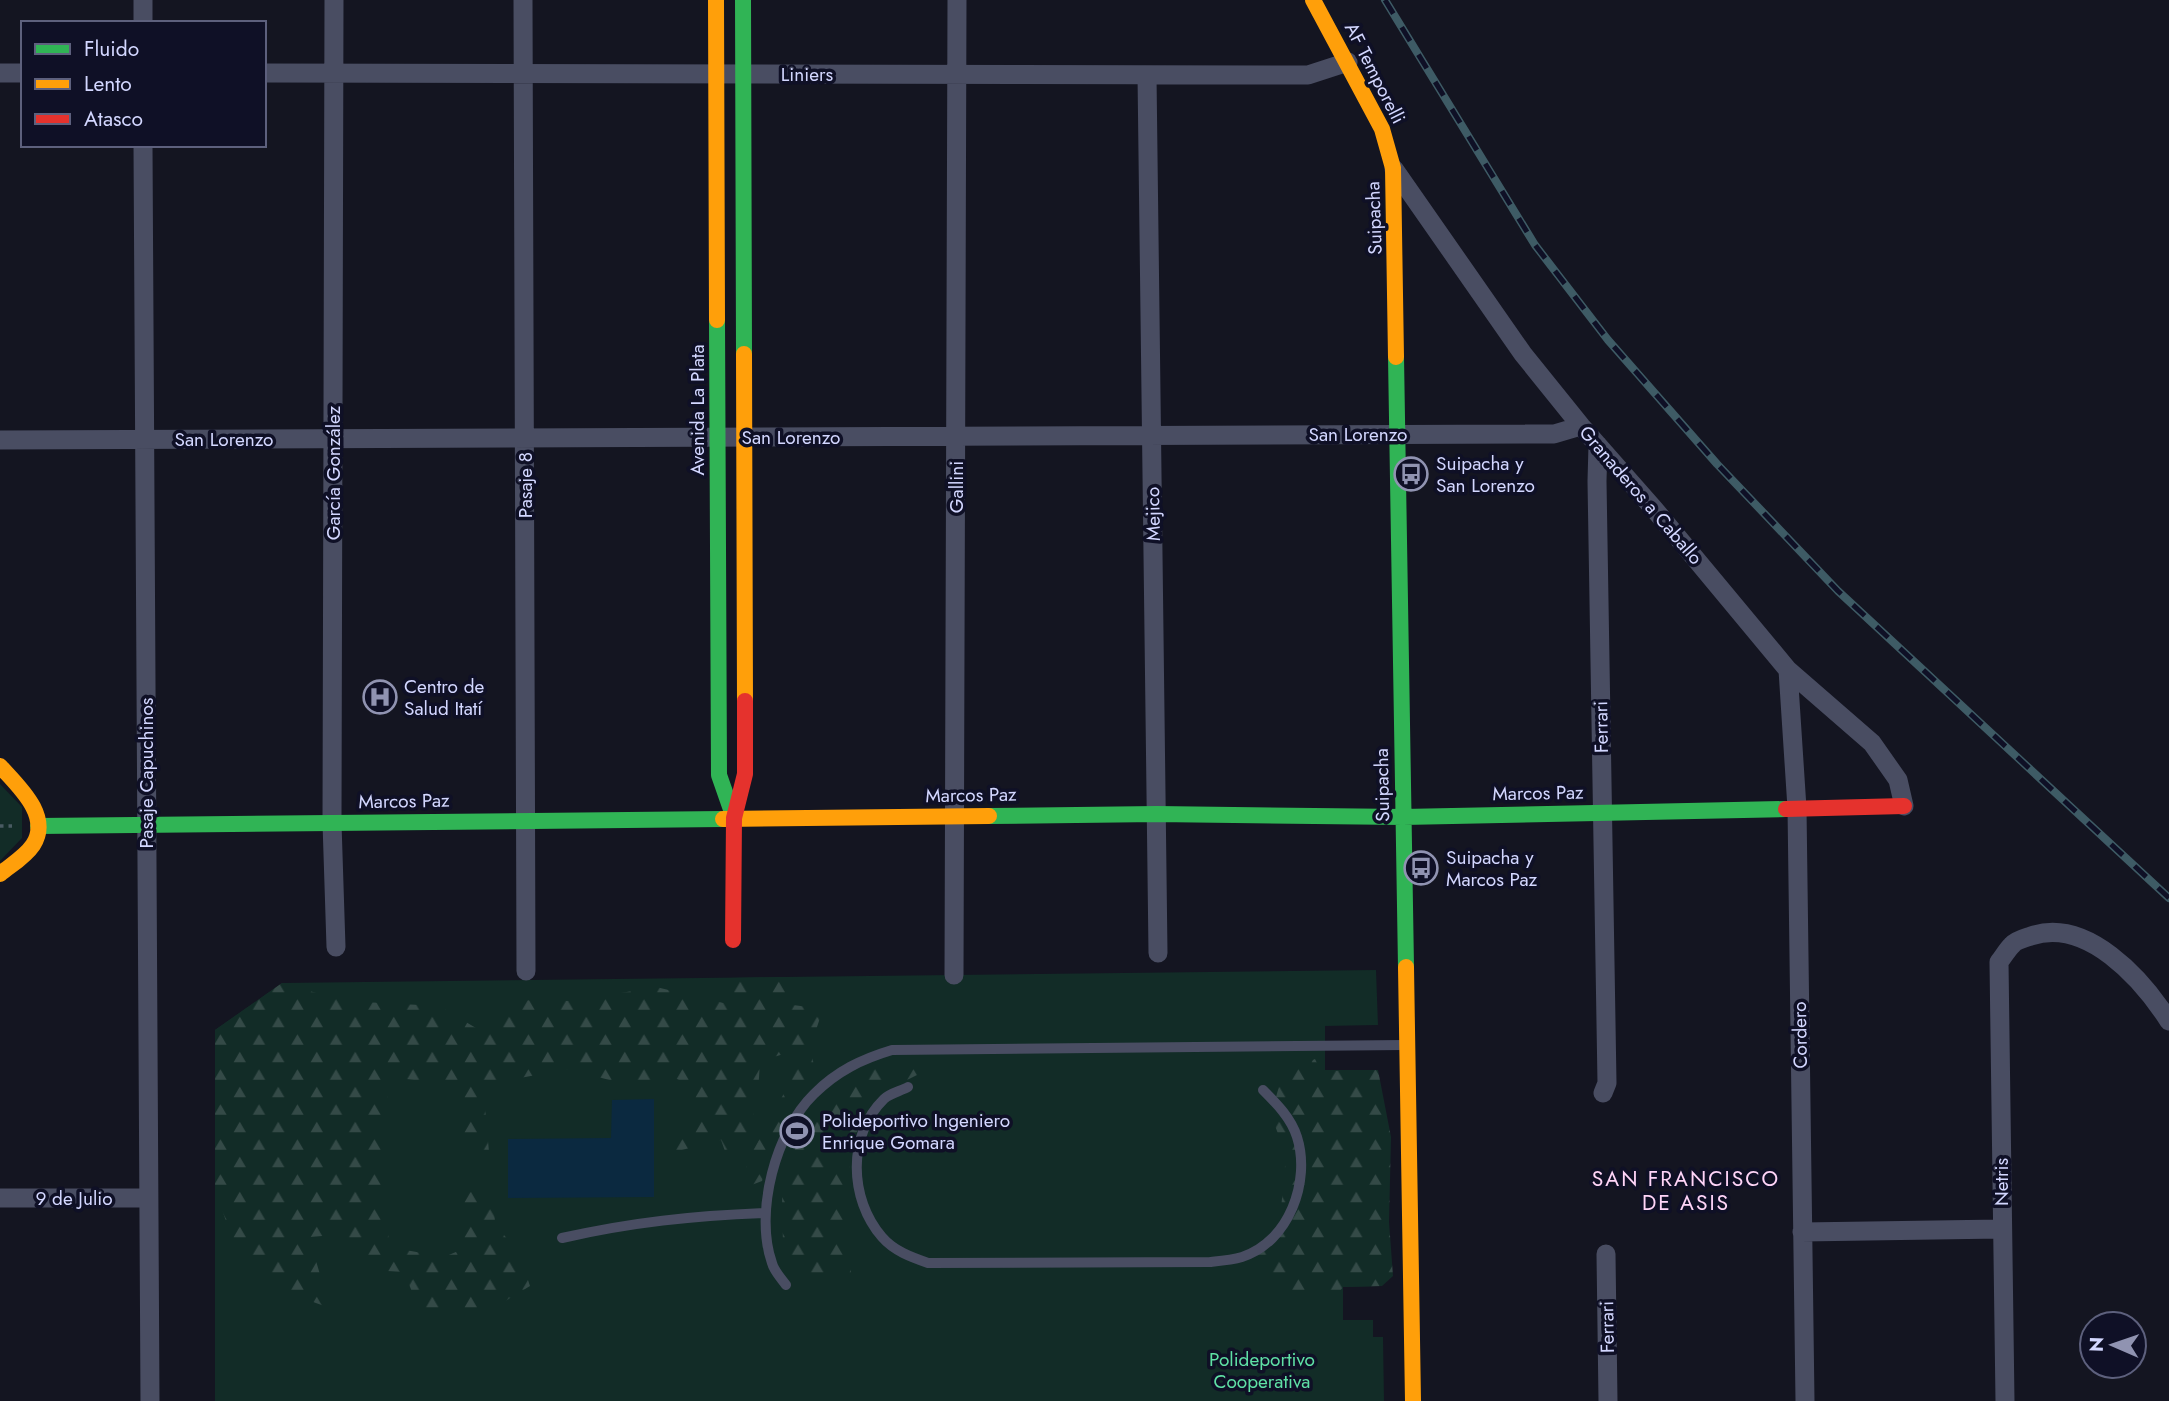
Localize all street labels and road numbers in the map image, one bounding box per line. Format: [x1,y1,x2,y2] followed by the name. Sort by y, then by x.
[1338,18,1412,128] street label: AF Temporelli
[781,61,834,88] street label: Liniers
[1359,181,1389,255] street label: Suipacha
[684,344,711,476] street label: Avenida La Plata
[320,405,347,540] street label: García González
[1573,420,1709,570] street label: Granaderos a Caballo
[1309,421,1407,448] street label: San Lorenzo
[742,424,840,451] street label: San Lorenzo
[175,426,273,453] street label: San Lorenzo
[512,452,539,518] street label: Pasaje 8
[943,461,970,513] street label: Gallini
[1139,487,1167,541] street label: Mejico
[133,697,160,848] street label: Pasaje Capuchinos
[1587,701,1615,753] street label: Ferrari
[1368,748,1396,822] street label: Suipacha
[1492,779,1584,807] street label: Marcos Paz
[925,781,1017,809] street label: Marcos Paz
[358,787,450,815] street label: Marcos Paz
[1786,1001,1814,1069] street label: Cordero
[1988,1158,2015,1206] street label: Netris
[35,1185,113,1212] street label: 9 de Julio
[1593,1301,1621,1353] street label: Ferrari

